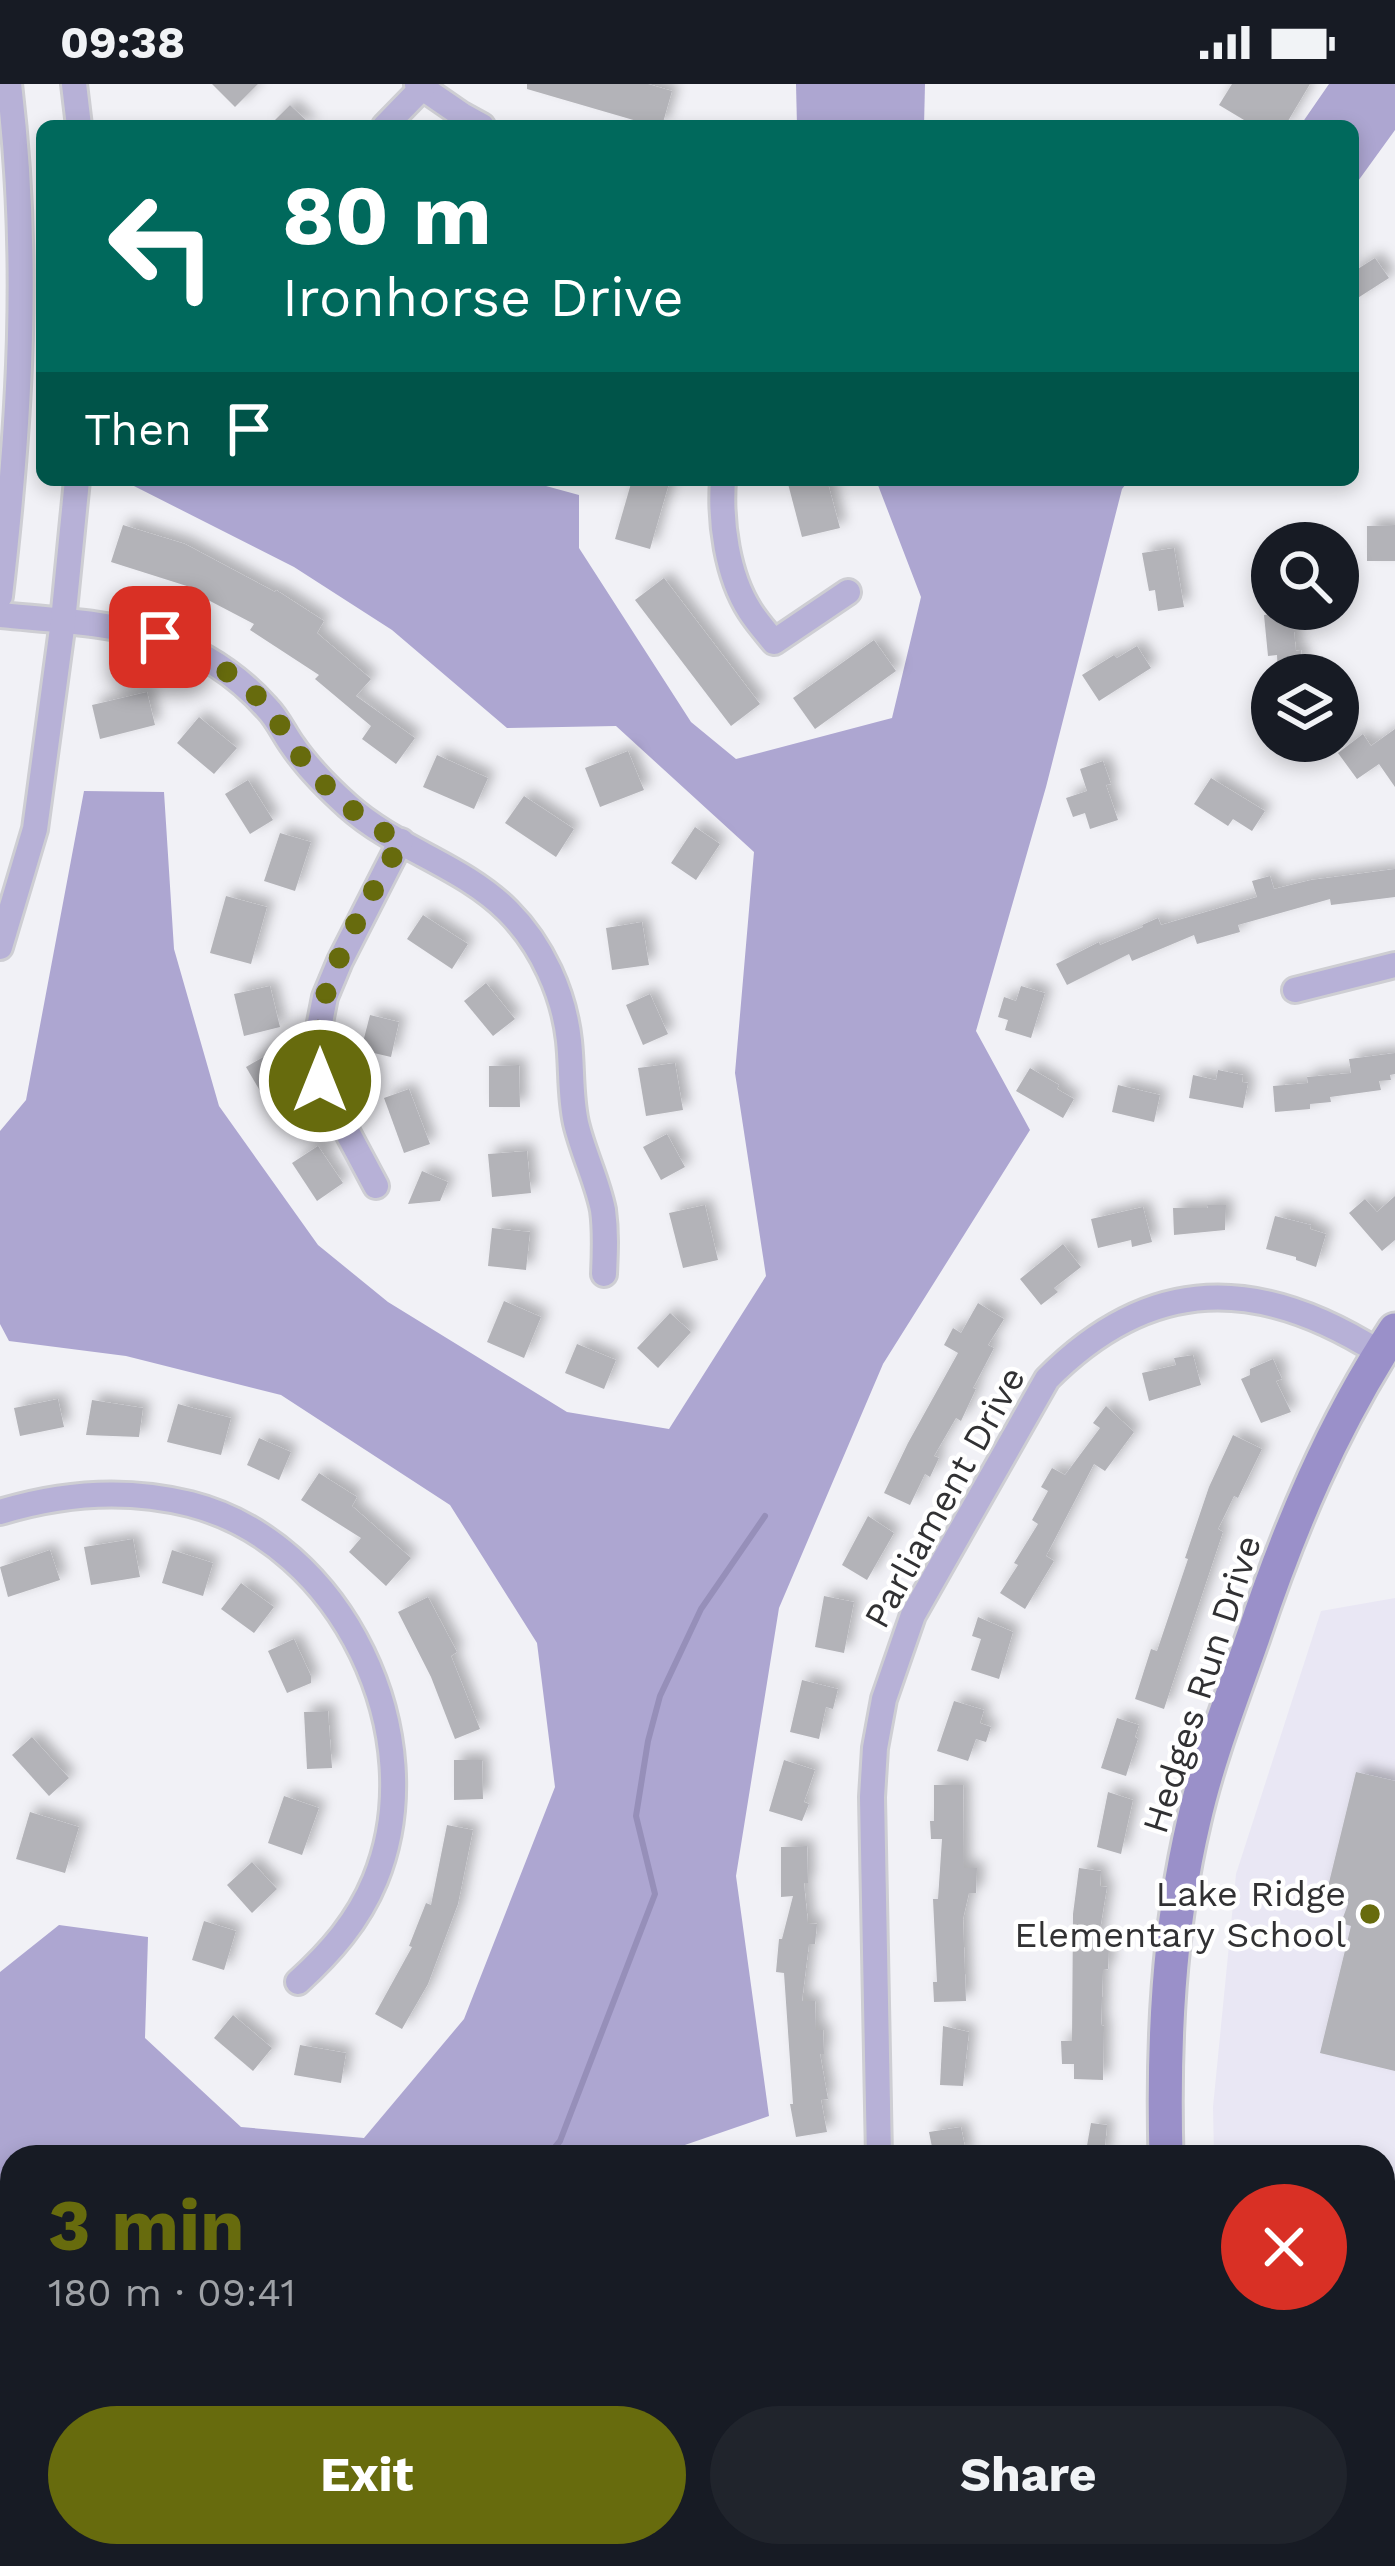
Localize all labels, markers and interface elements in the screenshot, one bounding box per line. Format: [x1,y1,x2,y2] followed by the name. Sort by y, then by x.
[60,16,185,69] text: 09:38
[282,166,492,264] text: 80 m
[84,168,240,324] icon: left
[282,266,684,329] text: Ironhorse Drive
[216,396,282,462] icon: arrive
[84,403,192,456] text: Then
[1251,522,1359,762] map controls
[1251,522,1359,630] button: search
[109,586,211,688] pin
[127,604,193,670] icon: arrive
[1251,654,1359,762] button: layers
[257,1018,383,1144] position arrow
[856,1360,1034,1635] street label: Parliament Drive
[1134,1530,1270,1838] street label: Hedges Run Drive
[1014,1873,1346,1956] place label: Lake Ridge Elementary School
[1357,1901,1383,1927] marker: Lake Ridge Elementary School
[48,2183,245,2267] text: 3 min
[1221,2184,1347,2310] button: close
[48,2270,296,2315] text: 180 m · 09:41
[48,2406,686,2544] button: Exit
[710,2406,1347,2544] button: Share

